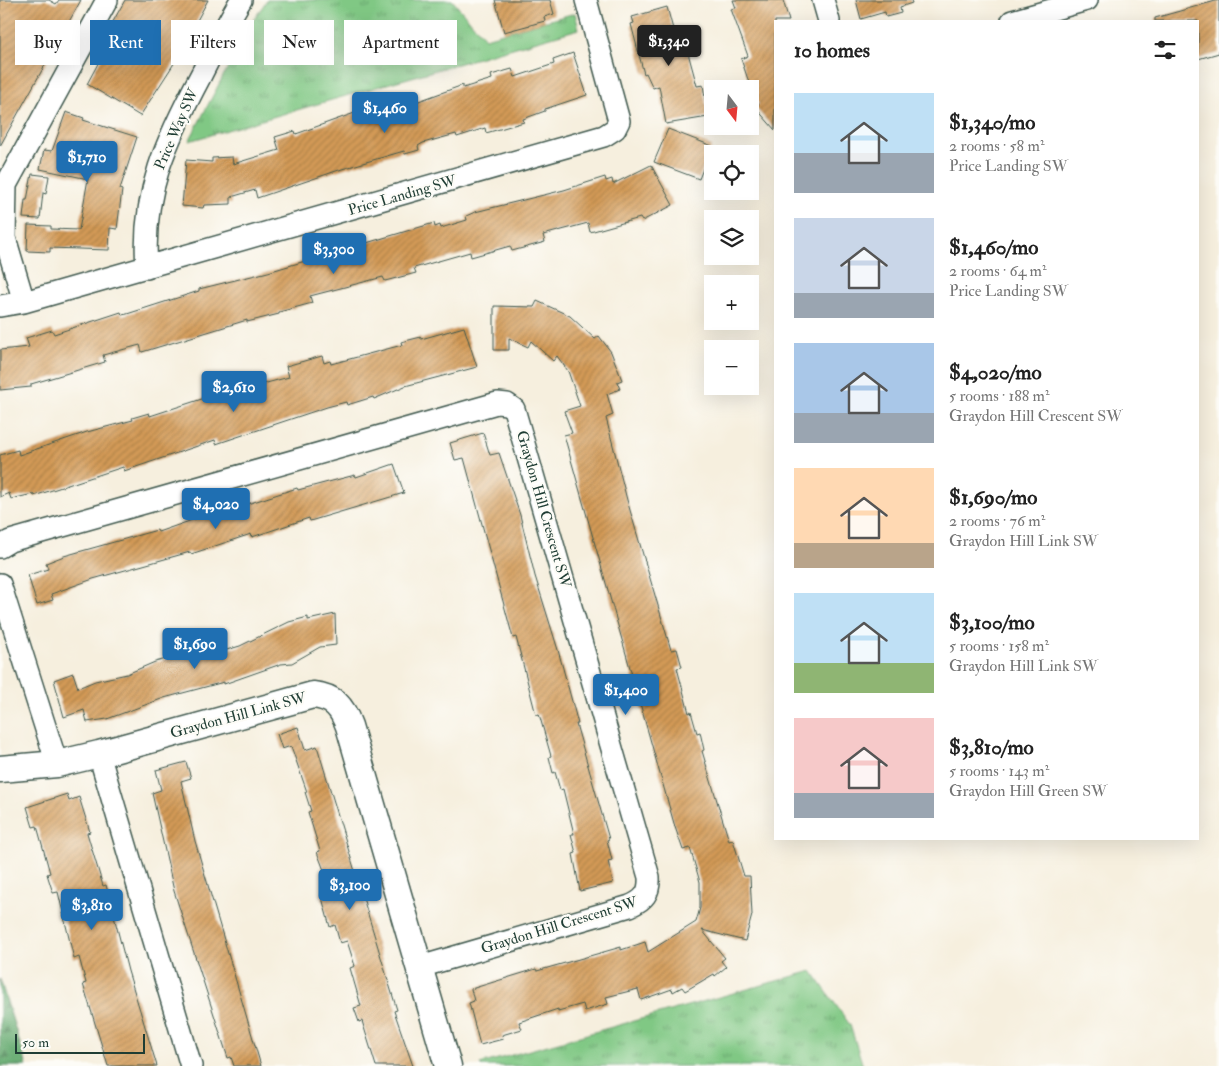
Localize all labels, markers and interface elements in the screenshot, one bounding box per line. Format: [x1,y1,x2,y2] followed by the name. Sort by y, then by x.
[15,20,80,65] chip: Buy
[90,20,161,65] chip: Rent
[171,20,254,65] chip: Filters
[264,20,334,65] chip: New
[344,20,457,65] chip: Apartment
[628,24,710,67] pin: $1,340
[648,31,690,51] text: $1,340
[1151,36,1179,64] icon: filters
[794,37,870,64] text: 10 homes
[704,80,759,135] north arrow
[704,80,759,395] map controls
[150,85,203,173] street label: Price Way SW
[344,92,426,134] pin: $1,460
[363,98,407,118] text: $1,460
[949,109,1035,136] text: $1,340/mo
[834,113,894,173] icon: home
[949,136,1044,156] text: 2 rooms · 58 m²
[46,140,128,183] pin: $1,710
[704,145,759,200] button: locate
[67,147,107,167] text: $1,710
[949,156,1068,176] text: Price Landing SW
[346,171,459,220] street label: Price Landing SW
[704,210,759,265] button: layers
[293,232,375,275] pin: $3,300
[949,234,1038,261] text: $1,460/mo
[834,238,894,298] icon: home
[313,239,355,259] text: $3,300
[949,261,1047,281] text: 2 rooms · 64 m²
[704,275,759,330] button: +
[949,281,1068,301] text: Price Landing SW
[704,340,759,395] button: −
[949,359,1042,386] text: $4,020/mo
[834,363,894,423] icon: home
[193,370,275,413] pin: $2,610
[213,377,255,397] text: $2,610
[949,386,1050,406] text: 5 rooms · 188 m²
[949,406,1123,426] text: Graydon Hill Crescent SW
[512,428,575,591] street label: Graydon Hill Crescent SW
[949,484,1037,511] text: $1,690/mo
[175,488,257,530] pin: $4,020
[834,488,894,548] icon: home
[193,494,239,514] text: $4,020
[949,511,1045,531] text: 2 rooms · 76 m²
[949,531,1098,551] text: Graydon Hill Link SW
[949,609,1035,636] text: $3,100/mo
[834,613,894,673] icon: home
[154,628,236,670] pin: $1,690
[173,634,217,654] text: $1,690
[949,636,1049,656] text: 5 rooms · 158 m²
[949,656,1098,676] text: Graydon Hill Link SW
[585,674,667,716] pin: $1,400
[604,680,648,700] text: $1,400
[168,688,309,743] street label: Graydon Hill Link SW
[949,734,1034,761] text: $3,810/mo
[834,738,894,798] icon: home
[949,761,1049,781] text: 5 rooms · 143 m²
[949,781,1107,801] text: Graydon Hill Green SW
[309,868,391,911] pin: $3,100
[329,875,371,895] text: $3,100
[51,888,133,931] pin: $3,810
[479,892,640,958] street label: Graydon Hill Crescent SW
[72,895,112,915] text: $3,810
[15,1031,145,1054] scale bar
[22,1034,49,1051] text: 50 m

